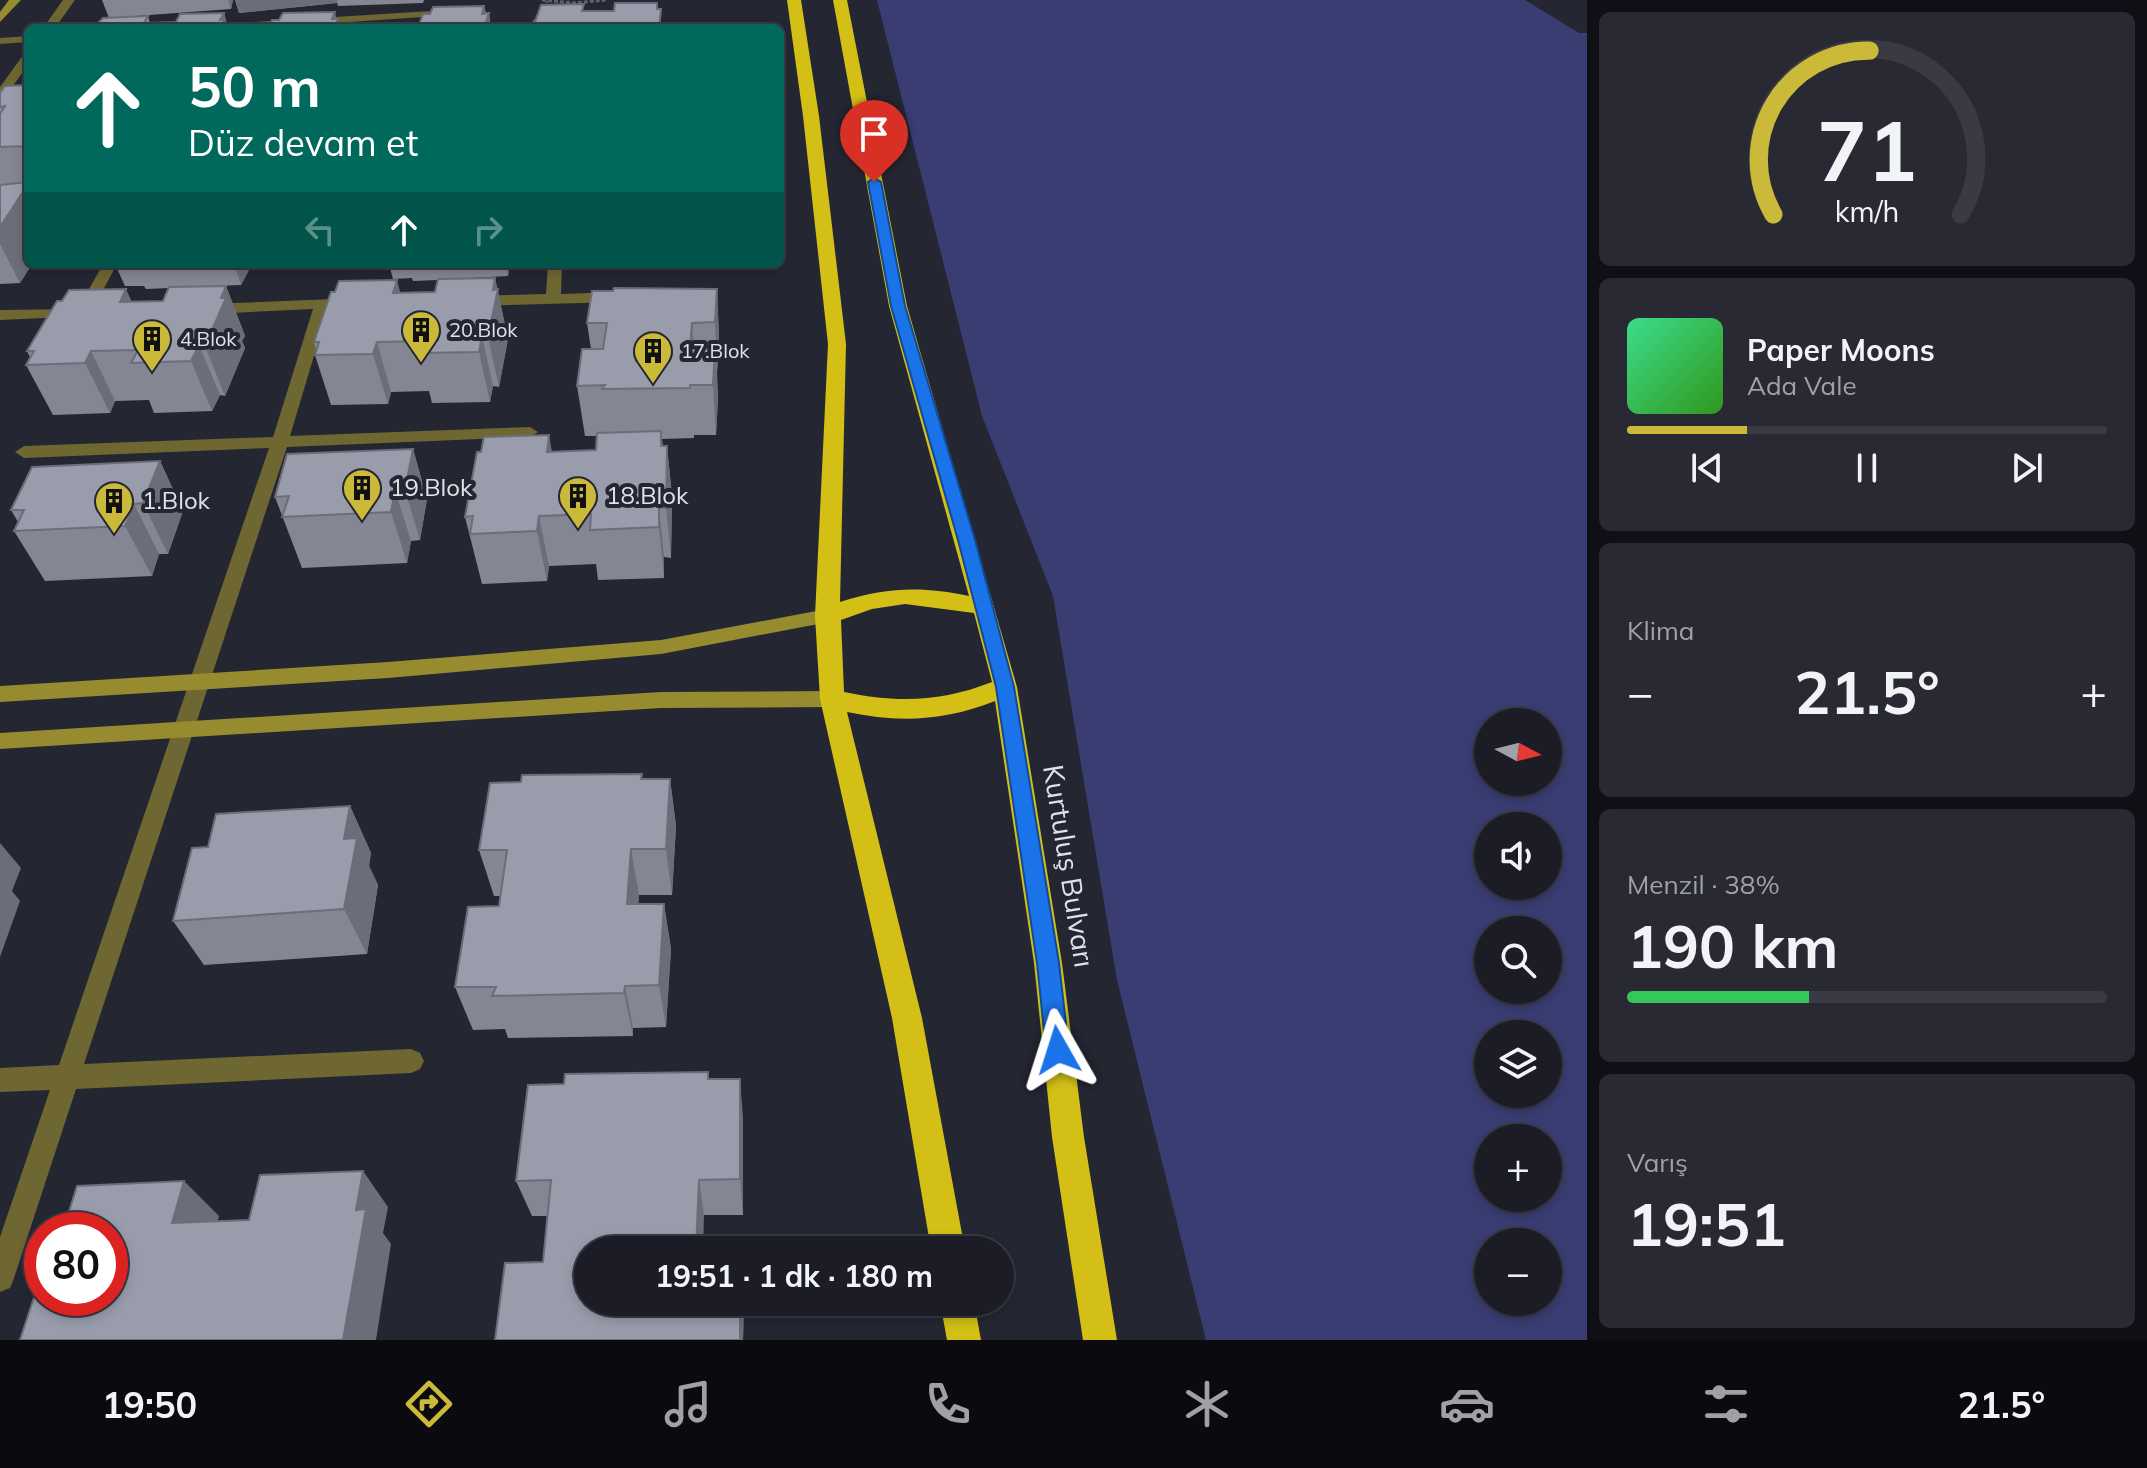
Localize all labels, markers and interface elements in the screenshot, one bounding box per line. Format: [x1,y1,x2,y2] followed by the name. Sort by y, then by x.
[188,51,321,121] text: 50 m
[56,56,160,160] icon: ahead
[1817,96,1917,201] text: 71
[840,100,908,182] pin
[852,112,896,156] icon: arrive
[188,120,418,165] text: Düz devam et
[1835,193,1899,229] text: km/h
[298,208,342,252] icon: left
[382,208,426,252] icon: ahead
[466,208,510,252] icon: right
[400,309,442,364] building icon: 20.Blok
[449,317,518,342] place label: 20.Blok
[131,318,173,373] building icon: 4.Blok
[180,326,237,351] place label: 4.Blok
[632,330,674,385] building icon: 17.Blok
[1747,331,1935,369] text: Paper Moons
[681,338,750,363] place label: 17.Blok
[1747,369,1857,402] text: Ada Vale
[1685,446,1729,490] icon: previous
[1845,446,1889,490] icon: pause
[2005,446,2049,490] icon: next
[341,467,383,522] building icon: 19.Blok
[390,472,473,502] place label: 19.Blok
[557,475,599,530] building icon: 18.Blok
[93,480,135,535] building icon: 1.Blok
[606,480,689,510] place label: 18.Blok
[142,485,211,515] place label: 1.Blok
[1627,614,1694,647] text: Klima
[1794,654,1940,729] text: 21.5°
[1627,665,1653,720] text: −
[2081,665,2107,720] text: +
[1474,708,1562,796] north arrow
[1474,708,1562,1316] map controls
[1036,762,1103,970] street label: Kurtuluş Bulvarı
[1474,812,1562,900] button: sound
[1627,868,1780,901] text: Menzil · 38%
[1627,908,1839,983] text: 190 km
[1474,916,1562,1004] button: search
[1016,1008,1100,1092] position arrow
[1474,1020,1562,1108] button: layers
[1474,1124,1562,1212] button: +
[1627,1146,1688,1179] text: Varış
[1627,1186,1786,1261] text: 19:51
[24,1212,128,1316] speed limit sign: 80
[1474,1228,1562,1316] button: −
[655,1257,933,1295] text: 19:51 · 1 dk · 180 m
[401,1376,457,1432] icon: directions
[660,1376,716,1432] icon: music
[920,1376,976,1432] icon: phone
[1179,1376,1235,1432] icon: climate
[1439,1376,1495,1432] icon: car
[1698,1376,1754,1432] icon: filters
[102,1382,197,1427] text: 19:50
[1958,1382,2045,1427] text: 21.5°

